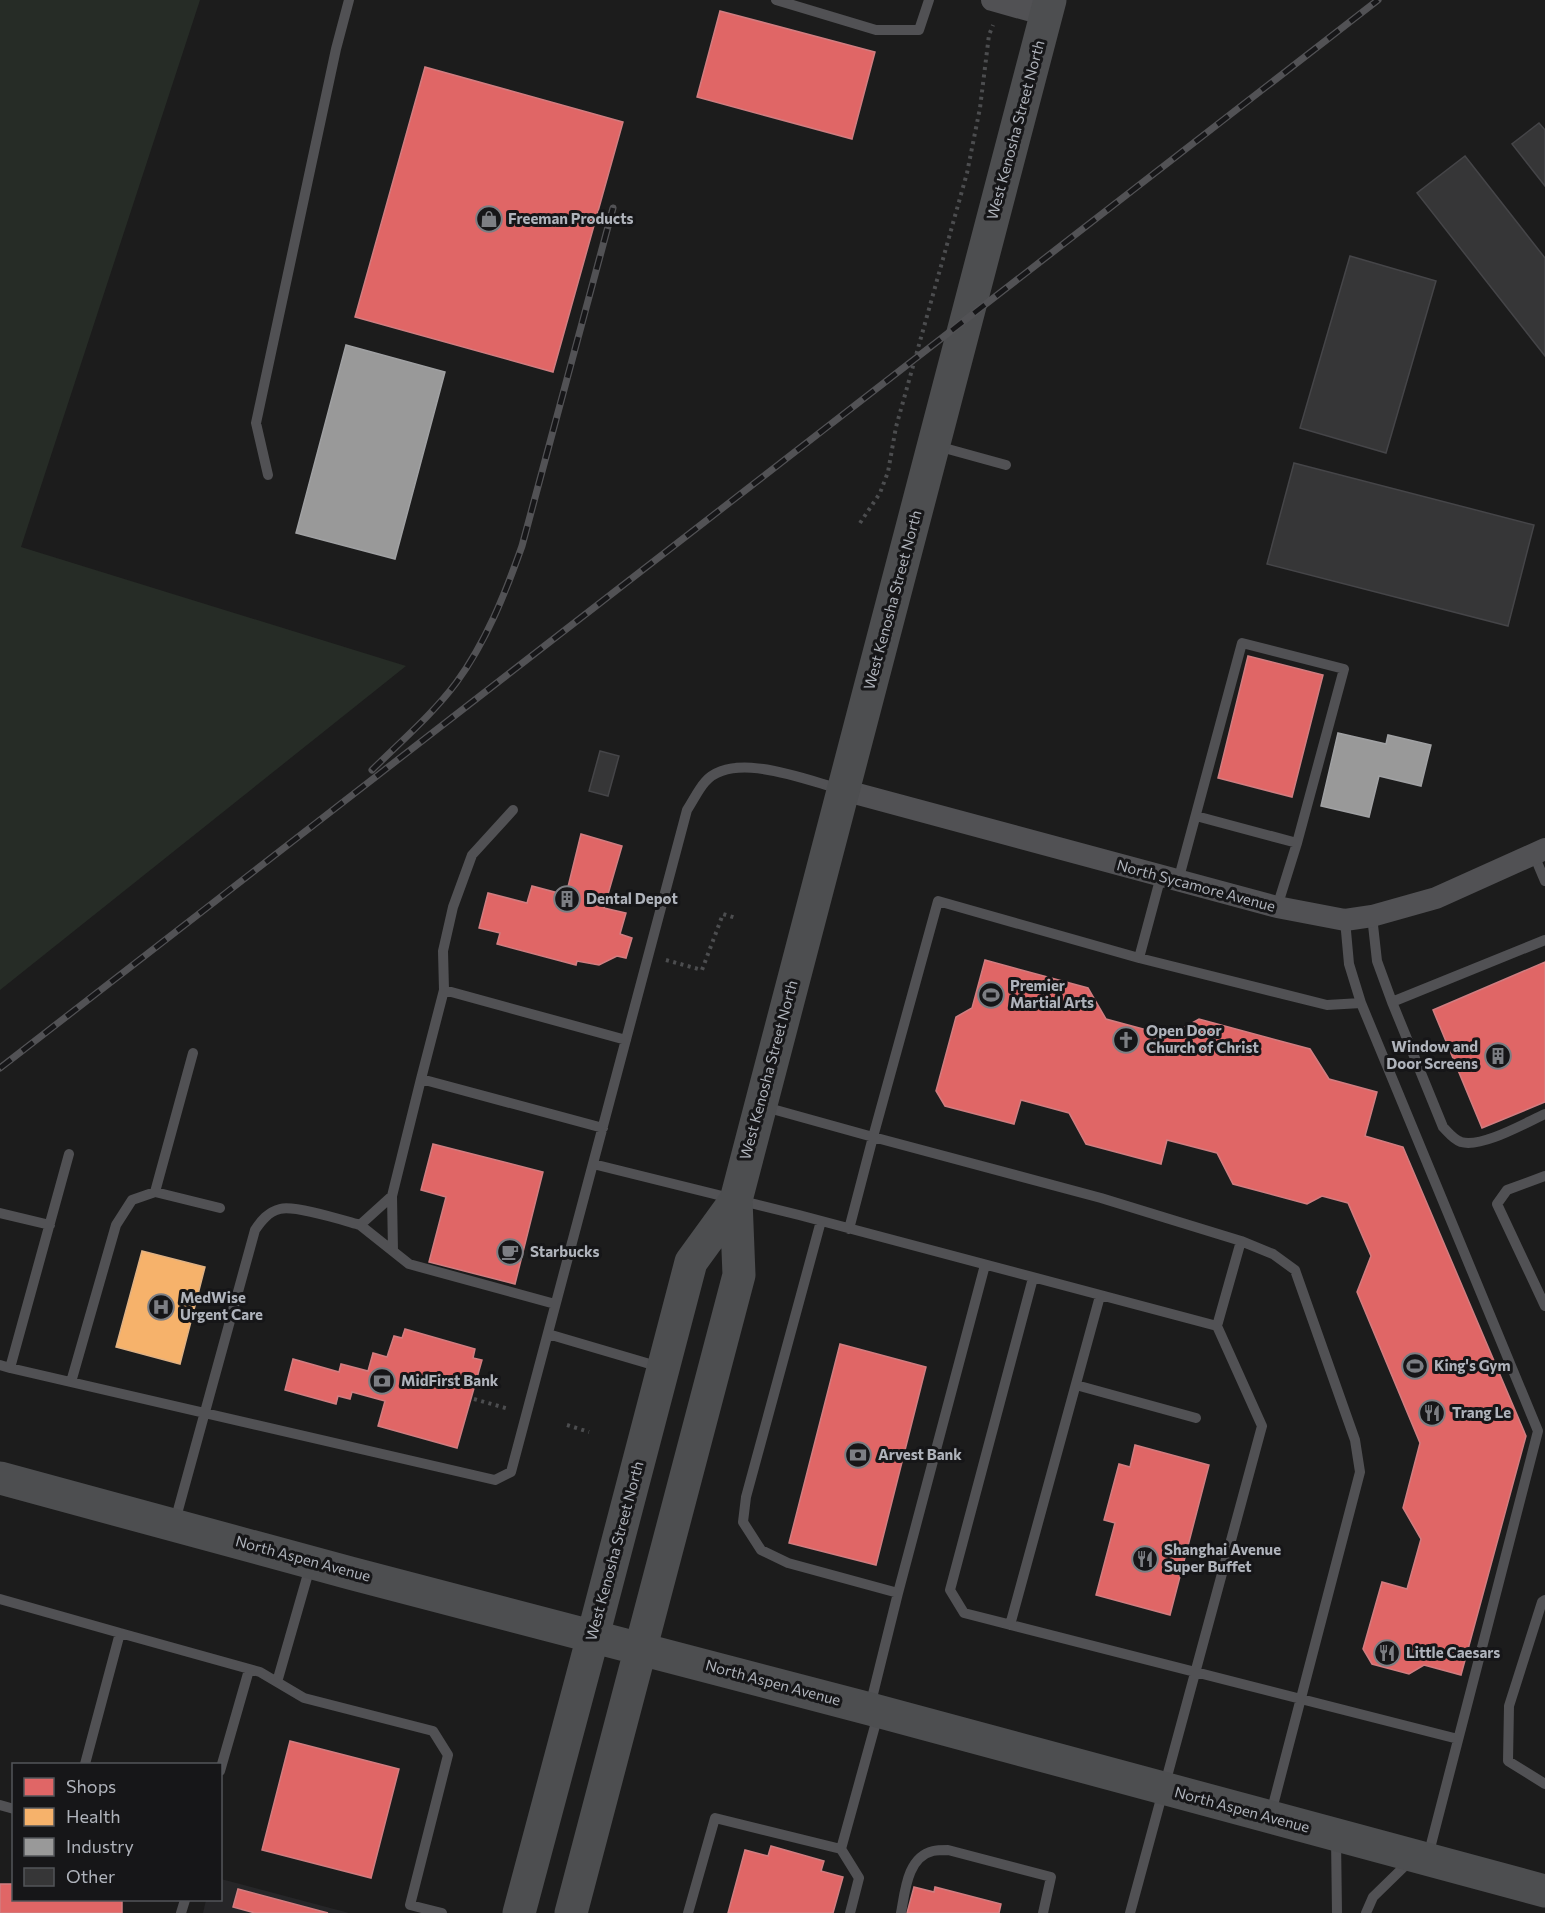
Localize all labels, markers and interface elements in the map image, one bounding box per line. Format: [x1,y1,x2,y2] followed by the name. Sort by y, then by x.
[982,38,1048,222] street label: West Kenosha Street North
[474,204,504,234] shop icon: Freeman Products
[508,209,633,227] place label: Freeman Products
[859,508,925,692] street label: West Kenosha Street North
[1115,855,1278,915] street label: North Sycamore Avenue
[552,884,582,914] building icon: Dental Depot
[586,889,678,907] place label: Dental Depot
[1010,976,1094,1011] place label: Premier Martial Arts
[735,978,801,1162] street label: West Kenosha Street North
[976,980,1006,1010] sports icon: Premier Martial Arts
[1146,1021,1259,1056] place label: Open Door Church of Christ
[1111,1025,1141,1055] church icon: Open Door Church of Christ
[1386,1037,1478,1072] place label: Window and Door Screens
[1483,1041,1513,1071] building icon: Window and Door Screens
[495,1237,525,1267] cafe icon: Starbucks
[530,1242,600,1260] place label: Starbucks
[180,1288,263,1323] place label: MedWise Urgent Care
[146,1292,176,1322] hospital icon: MedWise Urgent Care
[1400,1351,1430,1381] sports icon: King's Gym
[1434,1356,1511,1374] place label: King's Gym
[367,1366,397,1396] bank icon: MidFirst Bank
[401,1371,499,1389] place label: MidFirst Bank
[1417,1398,1447,1428] restaurant icon: Trang Le
[1452,1403,1511,1421] place label: Trang Le
[843,1440,873,1470] bank icon: Arvest Bank
[878,1445,962,1463] place label: Arvest Bank
[581,1459,647,1643] street label: West Kenosha Street North
[234,1531,373,1585] street label: North Aspen Avenue
[1164,1540,1281,1575] place label: Shanghai Avenue Super Buffet
[1130,1544,1160,1574] restaurant icon: Shanghai Avenue Super Buffet
[1372,1638,1402,1668] restaurant icon: Little Caesars
[1406,1643,1500,1661] place label: Little Caesars
[704,1655,843,1709] street label: North Aspen Avenue
[12,1763,222,1901] legend
[66,1775,116,1797] text: Shops
[1173,1782,1312,1836] street label: North Aspen Avenue
[66,1805,121,1827] text: Health
[66,1835,134,1857] text: Industry
[66,1865,115,1887] text: Other

